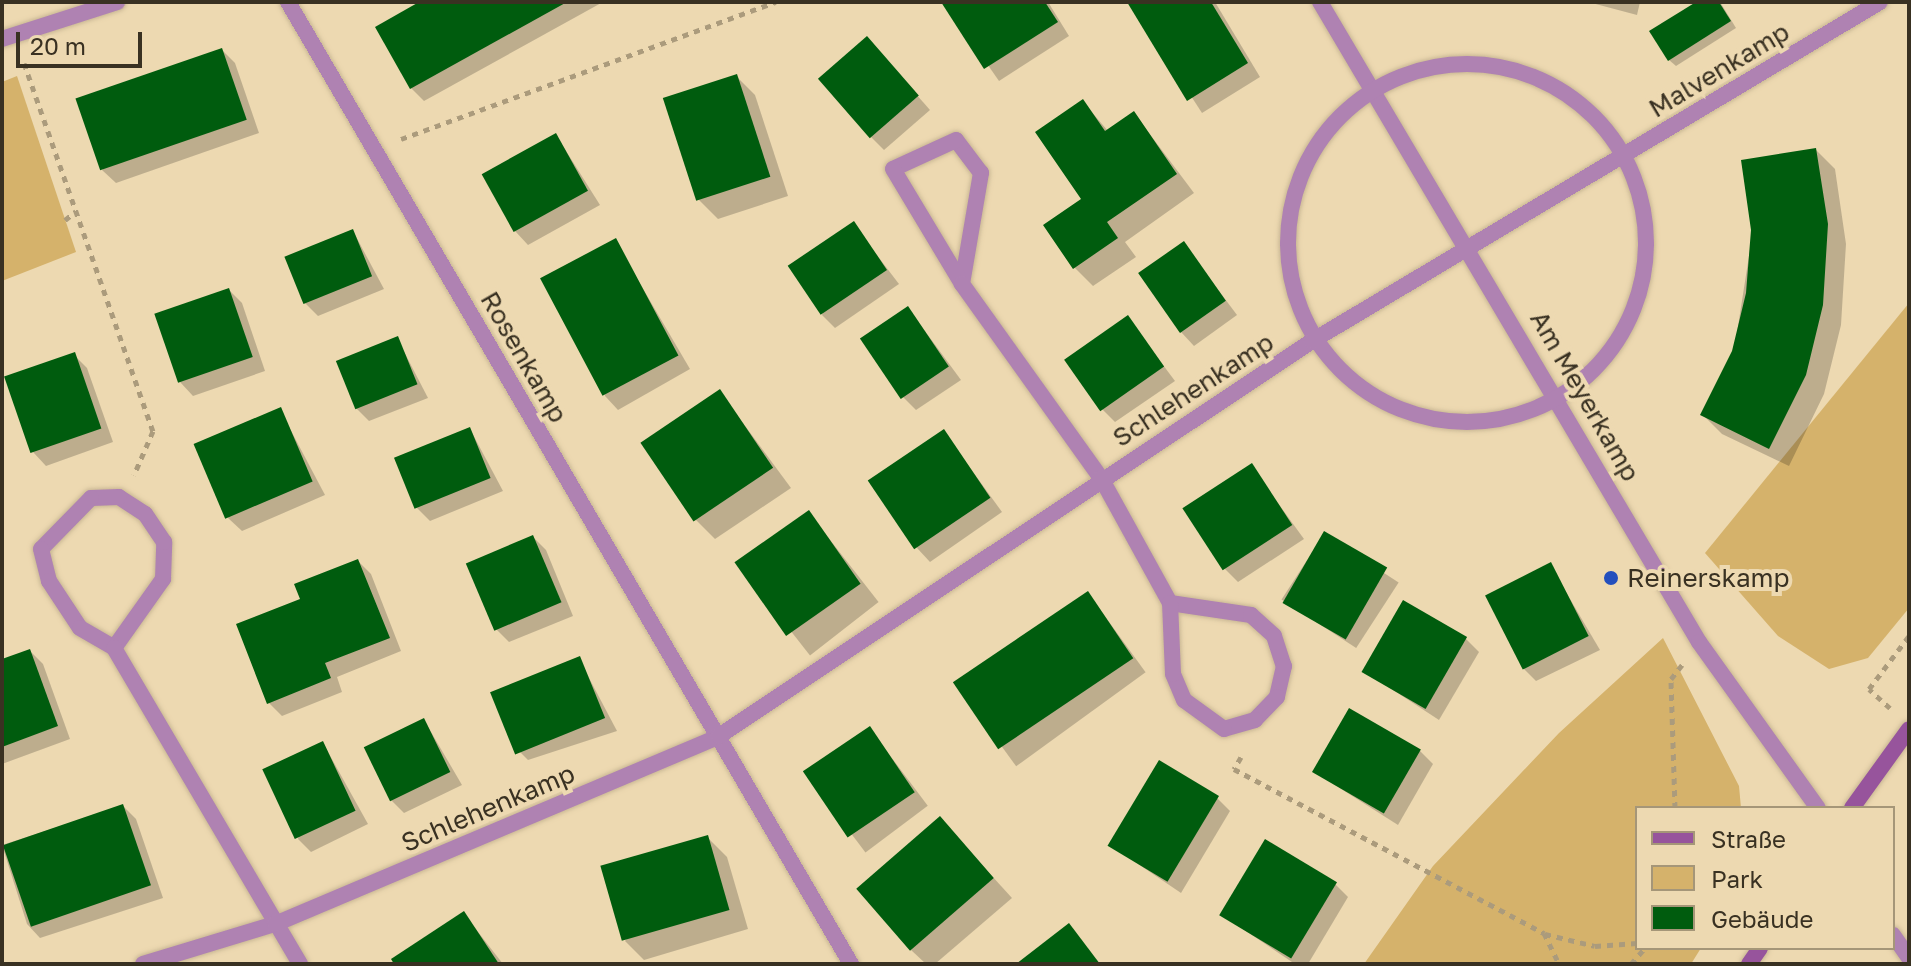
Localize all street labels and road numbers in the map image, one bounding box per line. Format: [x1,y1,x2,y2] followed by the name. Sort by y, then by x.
[1643,16,1795,124] street label: Malvenkamp
[474,286,574,428] street label: Rosenkamp
[1524,305,1646,487] street label: Am Meyerkamp
[1107,327,1279,453] street label: Schlehenkamp
[397,757,579,859] street label: Schlehenkamp

